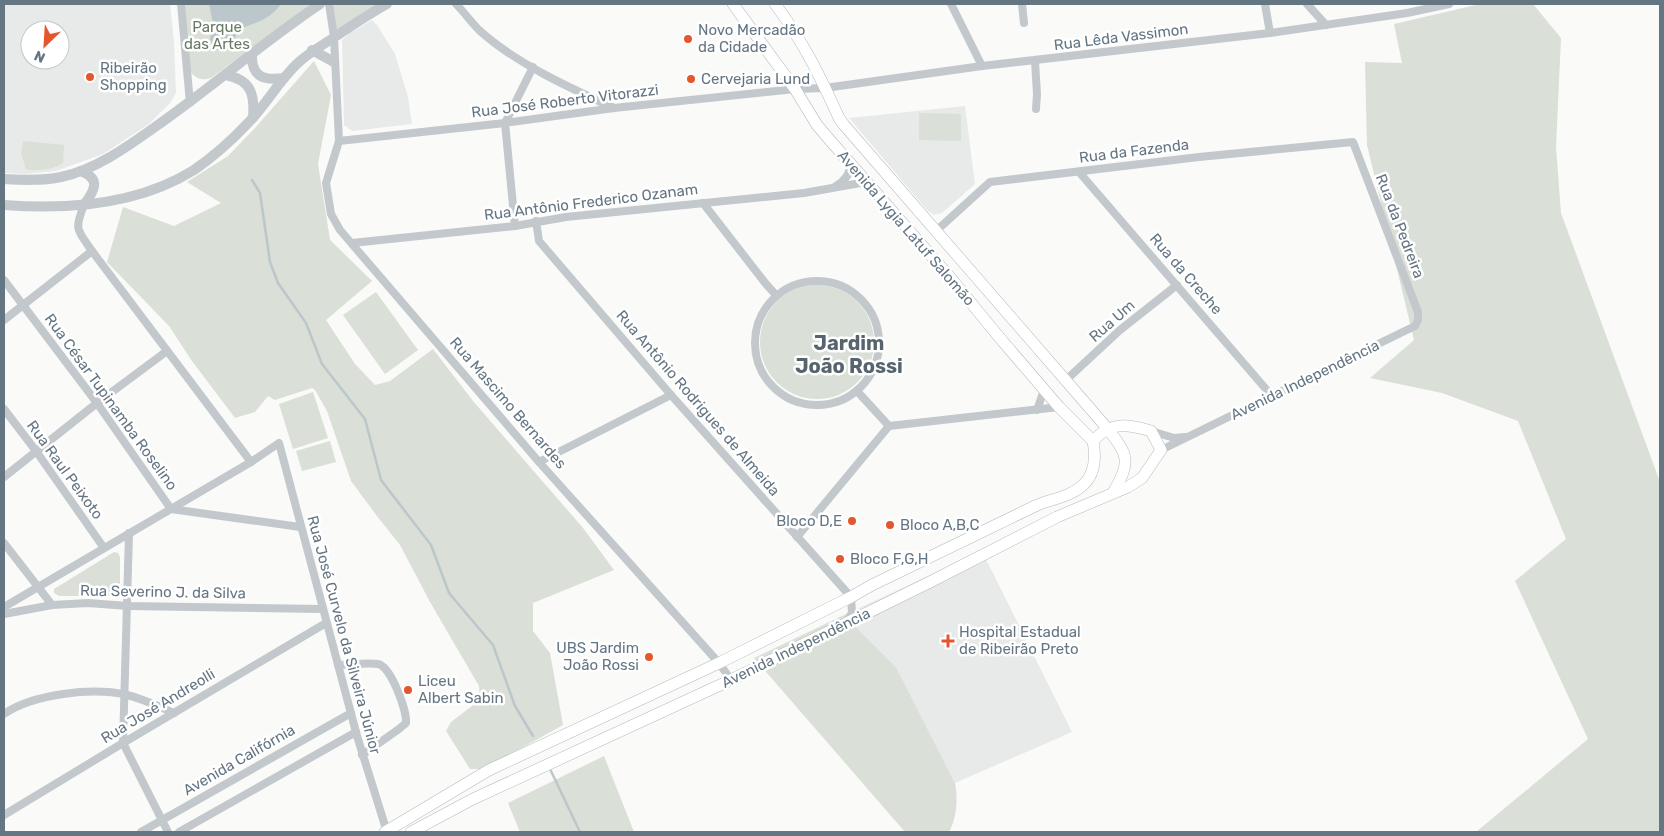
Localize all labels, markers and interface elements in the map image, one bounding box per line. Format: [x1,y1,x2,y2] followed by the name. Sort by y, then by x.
[184,18,250,53] park label: Parque das Artes
[20,20,70,70] north arrow
[1053,20,1189,54] street label: Rua Lêda Vassimon
[698,21,805,56] place label: Novo Mercadão da Cidade
[682,33,694,45] marker: Novo Mercadão da Cidade
[32,46,48,66] text: N
[100,59,167,94] place label: Ribeirão Shopping
[701,70,810,88] place label: Cervejaria Lund
[84,71,96,83] marker: Ribeirão Shopping
[685,73,697,85] marker: Cervejaria Lund
[470,81,660,121] street label: Rua José Roberto Vitorazzi
[1078,135,1190,167] street label: Rua da Fazenda
[834,147,978,309] street label: Avenida Lygia Latuf Salomão
[1372,171,1428,281] street label: Rua da Pedreira
[483,180,699,224] street label: Rua Antônio Frederico Ozanam
[1146,230,1226,318] street label: Rua da Creche
[1085,296,1139,346] street label: Rua Um
[612,306,784,500] street label: Rua Antônio Rodrigues de Almeida
[41,310,181,494] street label: Rua César Tupinamba Roselino
[795,331,903,378] district label: Jardim João Rossi
[446,334,570,473] street label: Rua Mascimo Bernardes
[1228,336,1382,424] street label: Avenida Independência
[23,417,107,523] street label: Rua Raul Peixoto
[776,512,842,530] place label: Bloco D,E
[303,514,385,757] street label: Rua José Curvelo da Silveira Júnior
[846,515,858,527] marker: Bloco D,E
[900,516,979,534] place label: Bloco A,B,C
[884,519,896,531] marker: Bloco A,B,C
[850,550,929,568] place label: Bloco F,G,H
[834,553,846,565] marker: Bloco F,G,H
[80,582,246,602] street label: Rua Severino J. da Silva
[719,604,873,692] street label: Avenida Independência
[959,623,1081,658] place label: Hospital Estadual de Ribeirão Preto
[941,634,955,648] marker: Hospital Estadual de Ribeirão Preto
[556,639,639,674] place label: UBS Jardim João Rossi
[643,651,655,663] marker: UBS Jardim João Rossi
[98,665,218,747] street label: Rua José Andreolli
[418,672,504,707] place label: Liceu Albert Sabin
[402,684,414,696] marker: Liceu Albert Sabin
[180,721,298,799] street label: Avenida Califórnia

